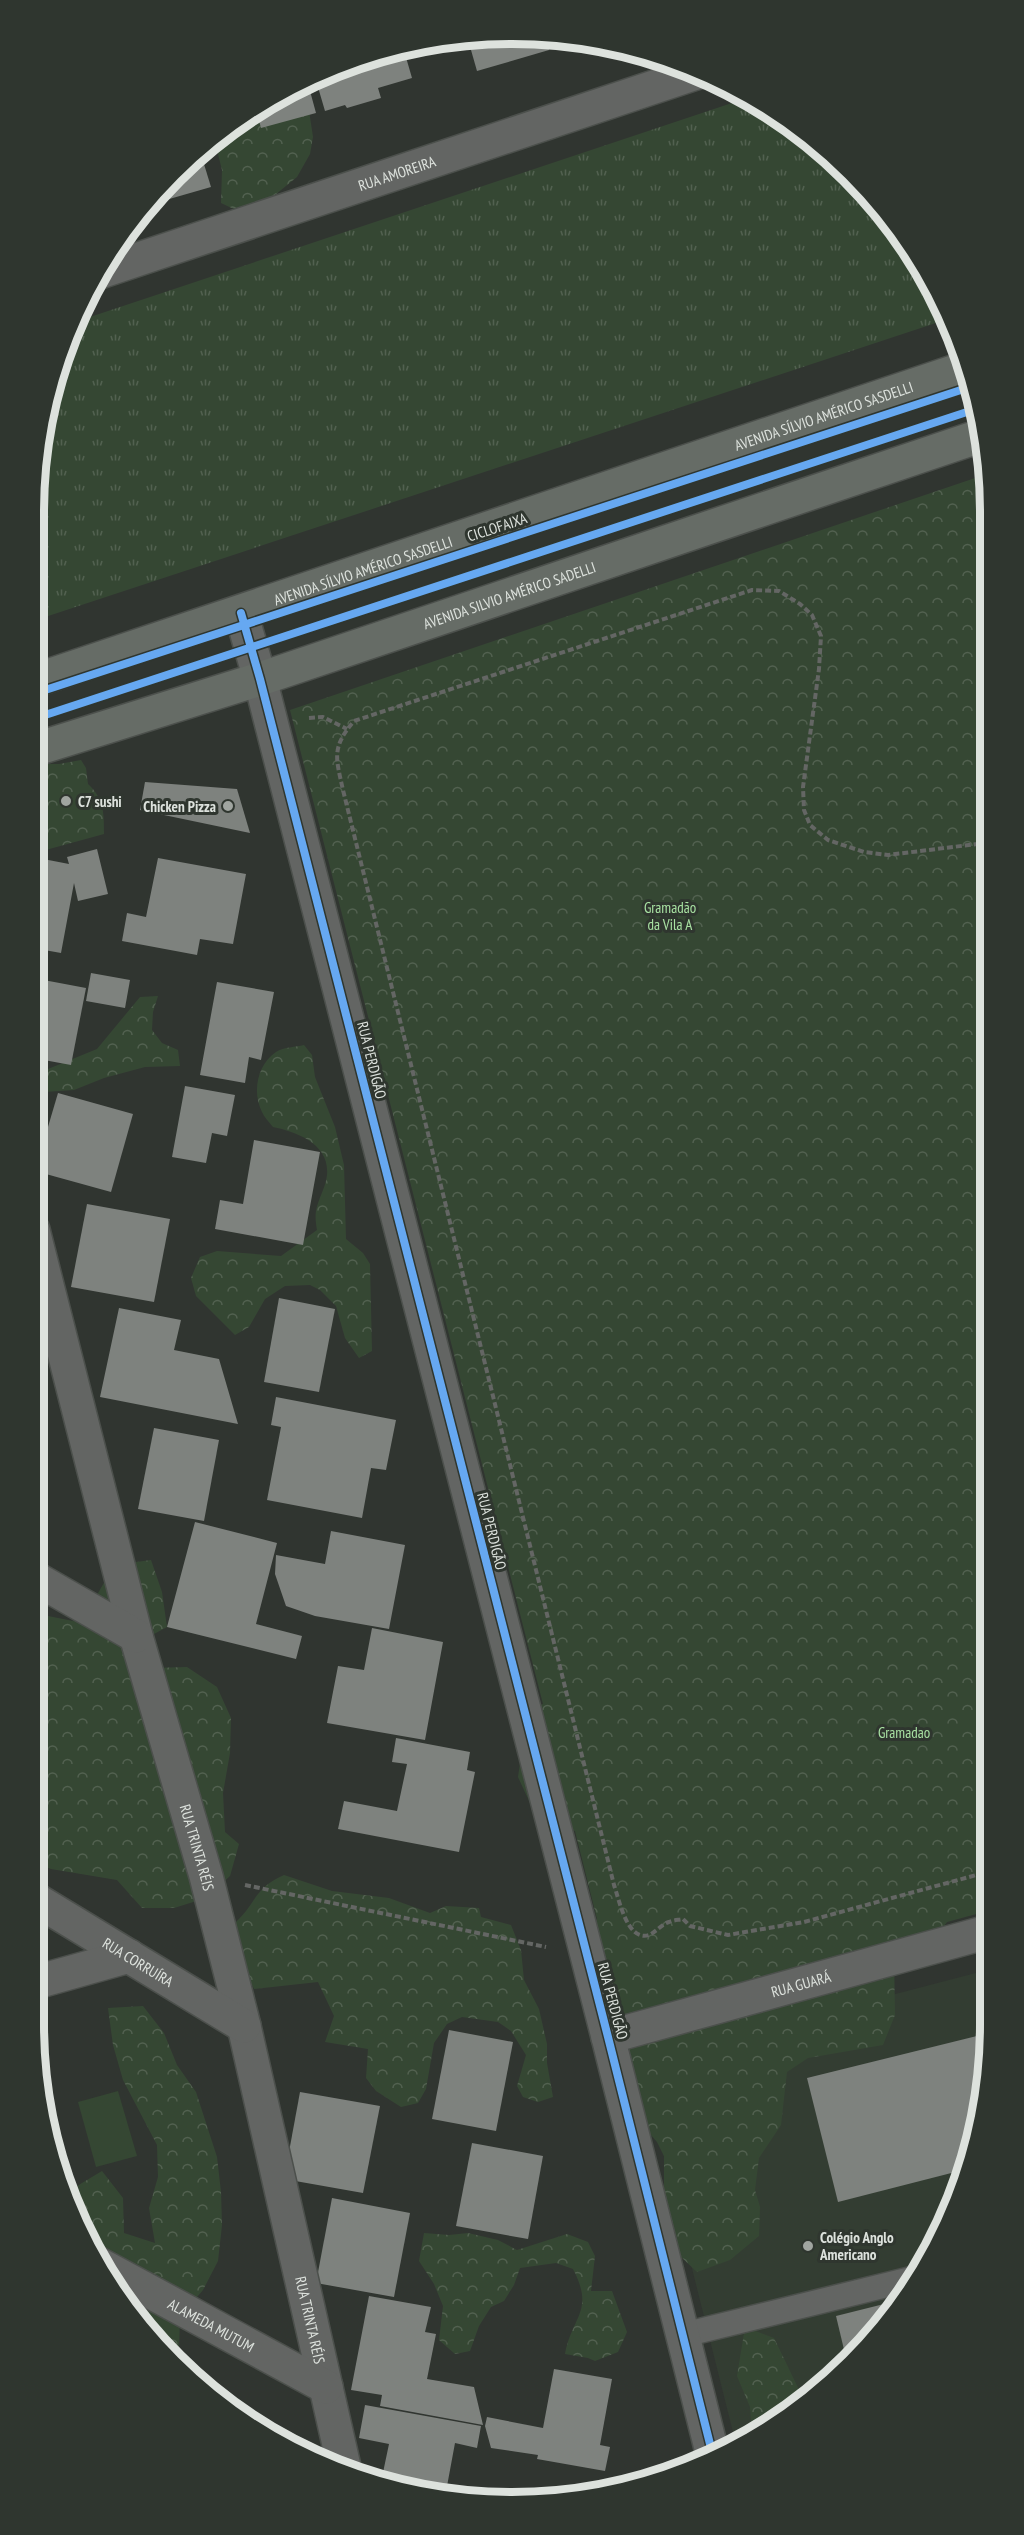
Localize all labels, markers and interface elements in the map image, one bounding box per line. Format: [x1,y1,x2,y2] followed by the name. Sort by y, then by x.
[356,151,439,195] street label: RUA AMOREIRA
[732,377,915,454] street label: AVENIDA SÍLVIO AMÉRICO SASDELLI
[465,508,530,546] street label: CICLOFAIXA
[271,531,455,609] street label: AVENIDA SÍLVIO AMÉRICO SASDELLI
[421,557,598,633] street label: AVENIDA SILVIO AMÉRICO SADELLI
[78,792,122,811] place label: C7 sushi
[59,794,73,808] marker: C7 sushi
[143,797,216,816] place label: Chicken Pizza
[221,799,235,813] marker: Chicken Pizza
[644,898,696,934] park label: Gramadão da Vila A
[353,1019,391,1101] street label: RUA PERDIGÃO
[473,1490,511,1572] street label: RUA PERDIGÃO
[878,1723,930,1742] park label: Gramadao
[176,1802,219,1893] street label: RUA TRINTA RÉIS
[99,1933,178,1991] street label: RUA CORRUÍRA
[594,1960,632,2042] street label: RUA PERDIGÃO
[769,1966,834,2001] street label: RUA GUARÁ
[819,2228,894,2264] place label: Colégio Anglo Americano
[801,2239,815,2253] marker: Colégio Anglo Americano
[292,2274,330,2366] street label: RUA TRINTA RÉIS
[165,2294,258,2356] street label: ALAMEDA MUTUM

